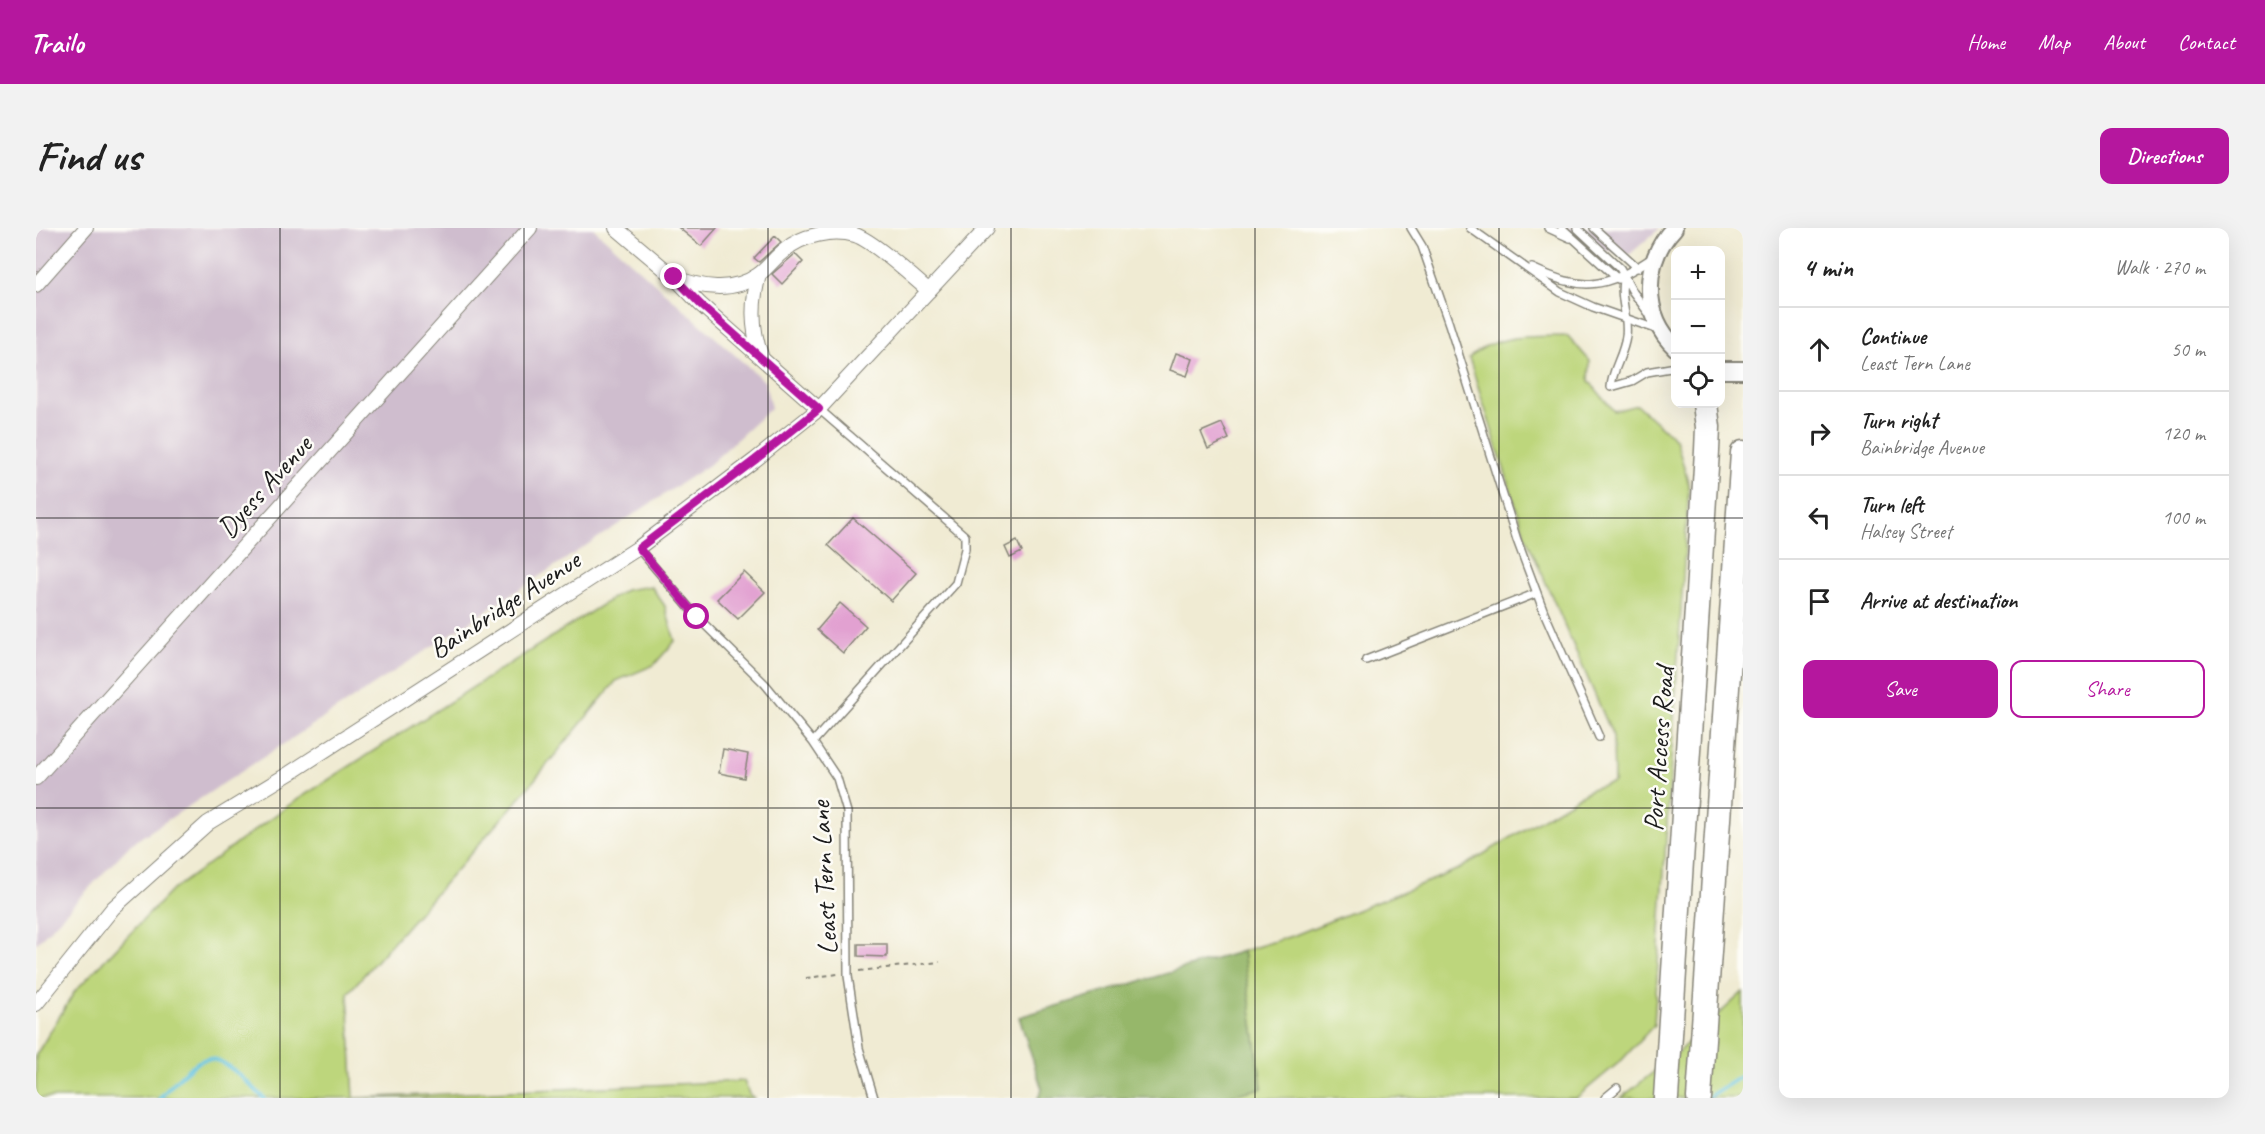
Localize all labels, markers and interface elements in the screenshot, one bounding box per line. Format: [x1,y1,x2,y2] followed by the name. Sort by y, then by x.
[30,25,84,60] text: Trailo
[1967,29,2005,55] text: Home
[2038,29,2070,55] text: Map
[2103,29,2145,55] text: About
[2178,29,2235,55] text: Contact
[2100,128,2229,184] button: Directions
[36,130,141,183] text: Find us
[1671,246,1725,408] map controls
[1671,246,1725,300] button: +
[1803,251,1853,284] text: 4 min
[2115,255,2205,280] text: Walk · 270 m
[660,263,686,289] route end
[1671,300,1725,354] button: −
[1860,323,1926,351] text: Continue
[1803,333,1836,366] icon: ahead
[2171,337,2205,362] text: 50 m
[1860,351,1970,376] text: Least Tern Lane
[1671,354,1725,408] button: locate
[1860,407,1937,435] text: Turn right
[1803,417,1836,450] icon: right
[2162,421,2205,446] text: 120 m
[209,427,321,545] street label: Dyess Avenue
[1860,435,1984,460] text: Bainbridge Avenue
[1860,491,1924,519] text: Turn left
[1803,501,1836,534] icon: left
[2162,505,2205,530] text: 100 m
[1860,519,1952,544] text: Halsey Street
[422,541,588,666] street label: Bainbridge Avenue
[1803,585,1836,618] icon: arrive
[1860,587,2017,615] text: Arrive at destination
[683,603,709,629] route start
[1803,660,1998,718] button: Save
[2010,660,2205,718] button: Share
[1635,662,1682,832] street label: Port Access Road
[802,798,845,956] street label: Least Tern Lane

